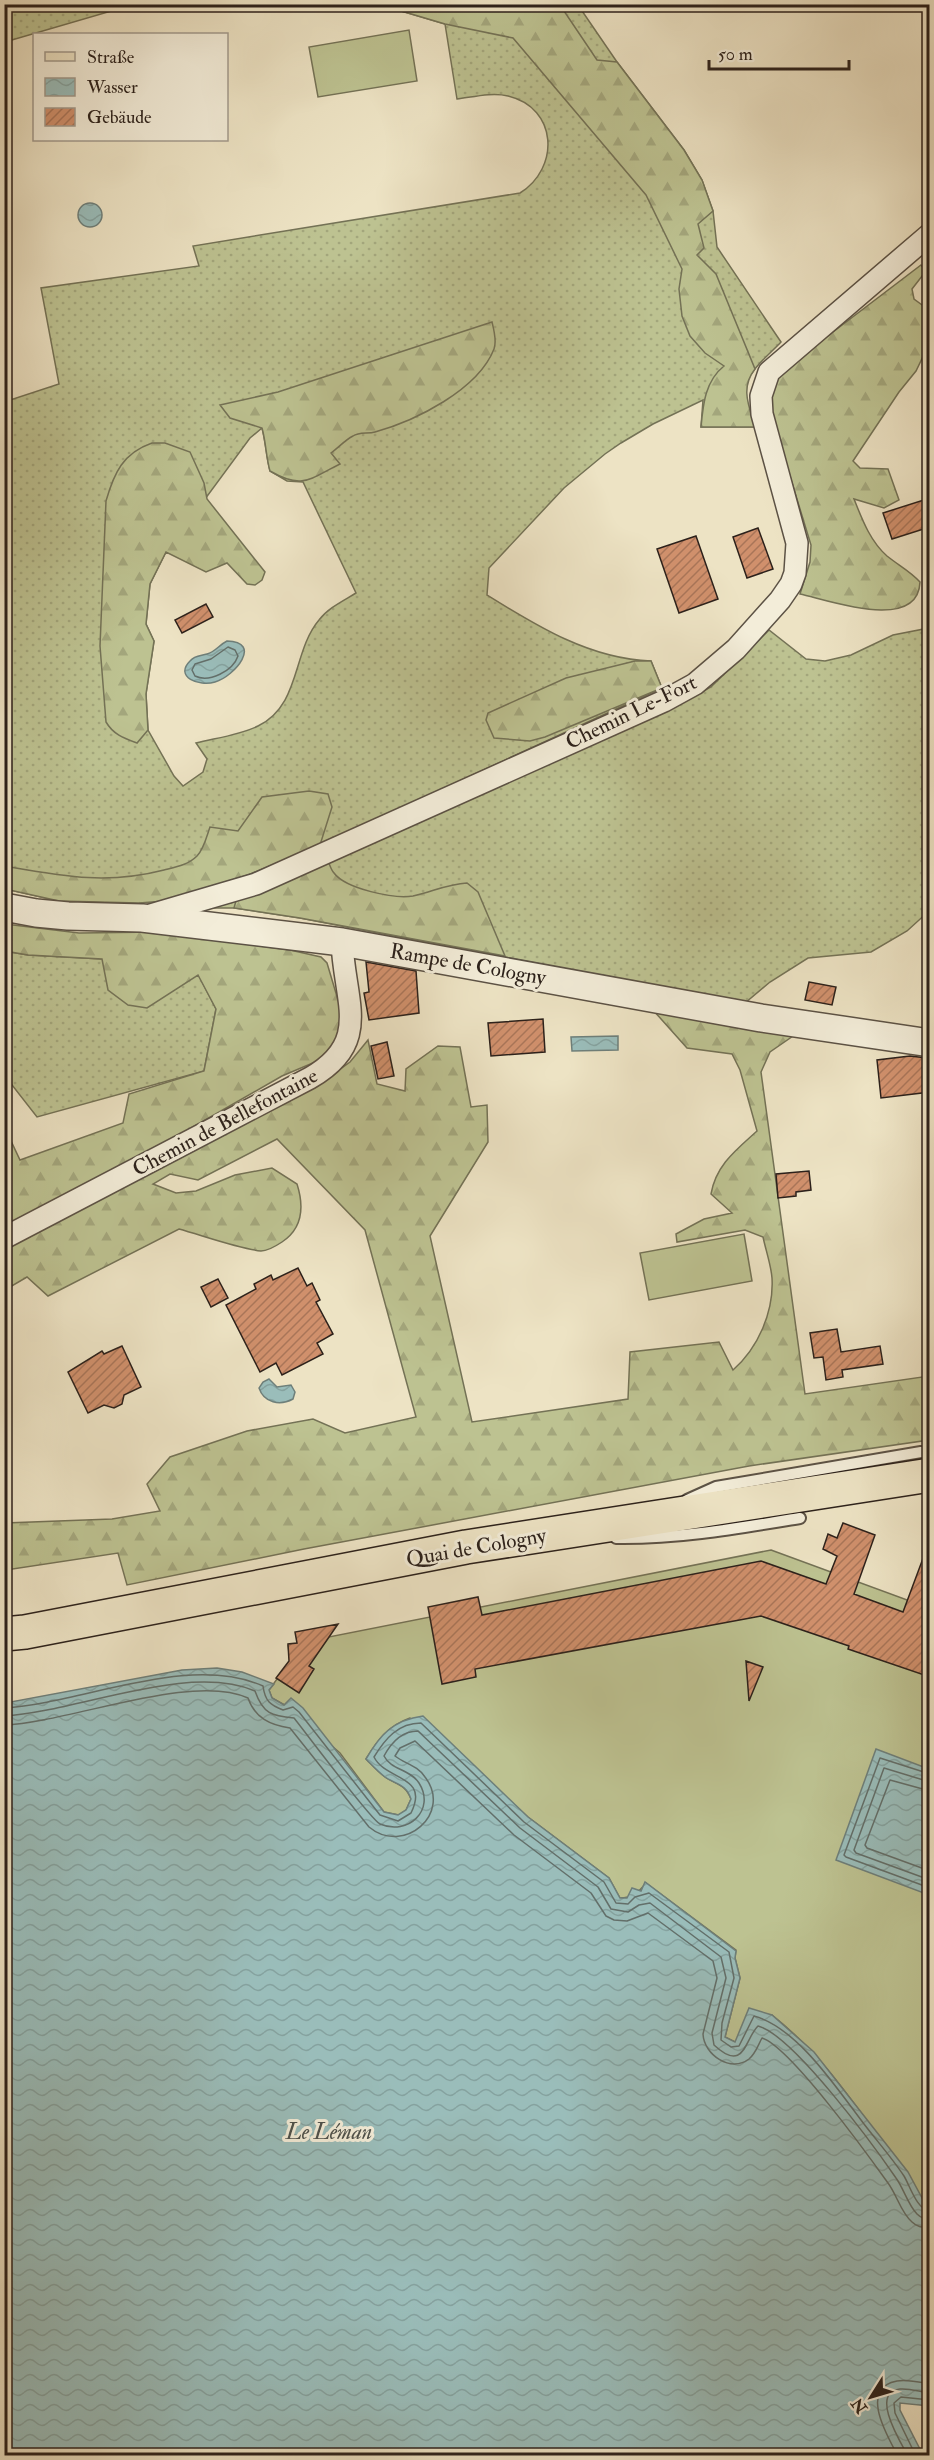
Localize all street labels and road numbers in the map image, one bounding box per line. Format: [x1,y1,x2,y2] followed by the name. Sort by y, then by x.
[561,669,701,756] street label: Chemin Le-Fort
[388,937,549,992] street label: Rampe de Cologny
[128,1062,323,1183] street label: Chemin de Bellefontaine
[404,1522,549,1573] street label: Quai de Cologny

